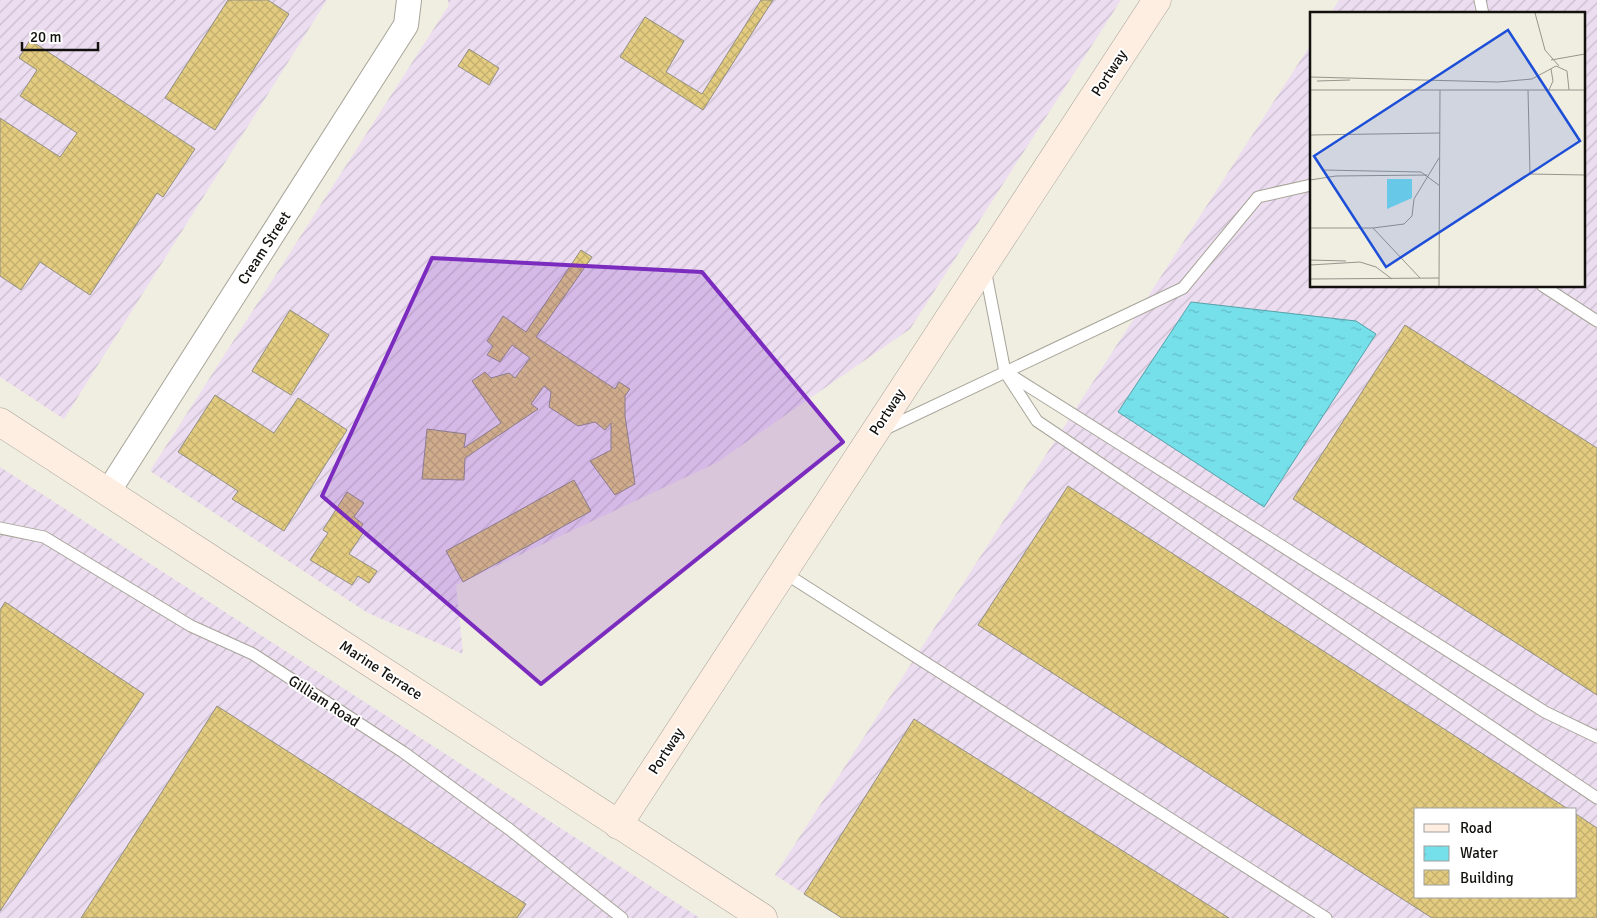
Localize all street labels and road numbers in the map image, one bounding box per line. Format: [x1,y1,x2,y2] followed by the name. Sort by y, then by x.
[1087,46,1131,100] street label: Portway
[234,208,294,288] street label: Cream Street
[865,385,909,439] street label: Portway
[336,637,426,703] street label: Marine Terrace
[285,671,363,731] street label: Gilliam Road
[644,724,688,778] street label: Portway

